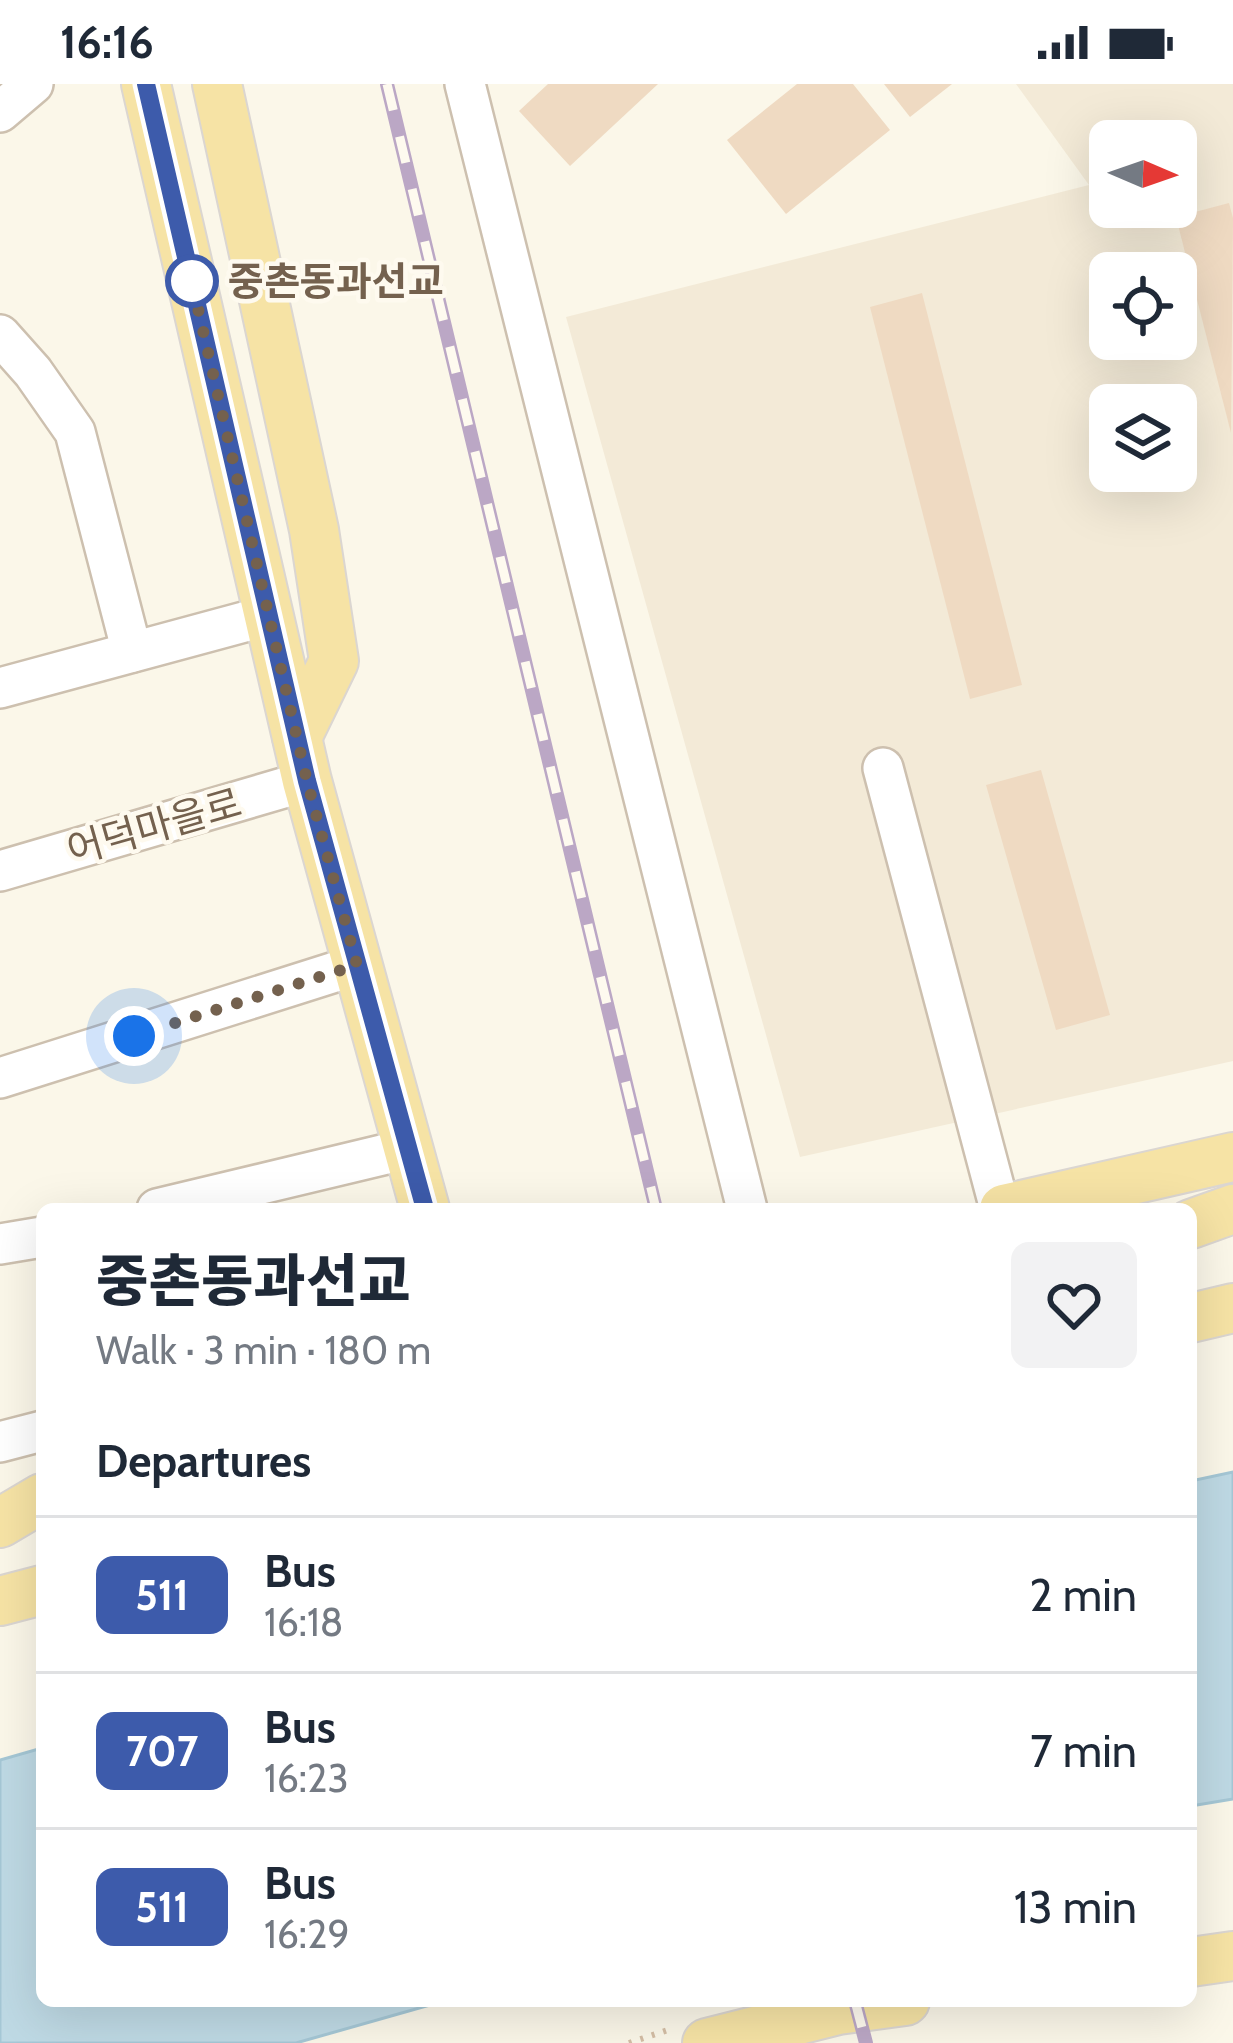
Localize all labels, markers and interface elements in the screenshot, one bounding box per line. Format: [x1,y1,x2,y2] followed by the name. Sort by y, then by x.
[60,15,154,69] text: 16:16
[1089,120,1197,228] north arrow
[1089,120,1197,492] map controls
[1089,252,1197,360] button: locate
[167,256,217,306] marker: 중촌동과선교
[228,257,443,305] place label: 중촌동과선교
[1089,384,1197,492] button: layers
[61,778,247,874] street label: 어덕마을로
[104,1006,164,1066] your location
[1011,1242,1137,1368] button: heart
[96,1246,411,1315] text: 중촌동과선교
[96,1326,431,1374] text: Walk · 3 min · 180 m
[96,1434,311,1488] text: Departures
[264,1544,336,1598] text: Bus
[1029,1568,1137,1622] text: 2 min
[135,1569,189,1621] text: 511
[264,1598,343,1646] text: 16:18
[264,1700,336,1754] text: Bus
[1030,1724,1137,1778] text: 7 min
[126,1725,198,1777] text: 707
[264,1754,349,1802] text: 16:23
[264,1856,336,1910] text: Bus
[1014,1880,1137,1934] text: 13 min
[135,1881,189,1933] text: 511
[264,1910,350,1958] text: 16:29

